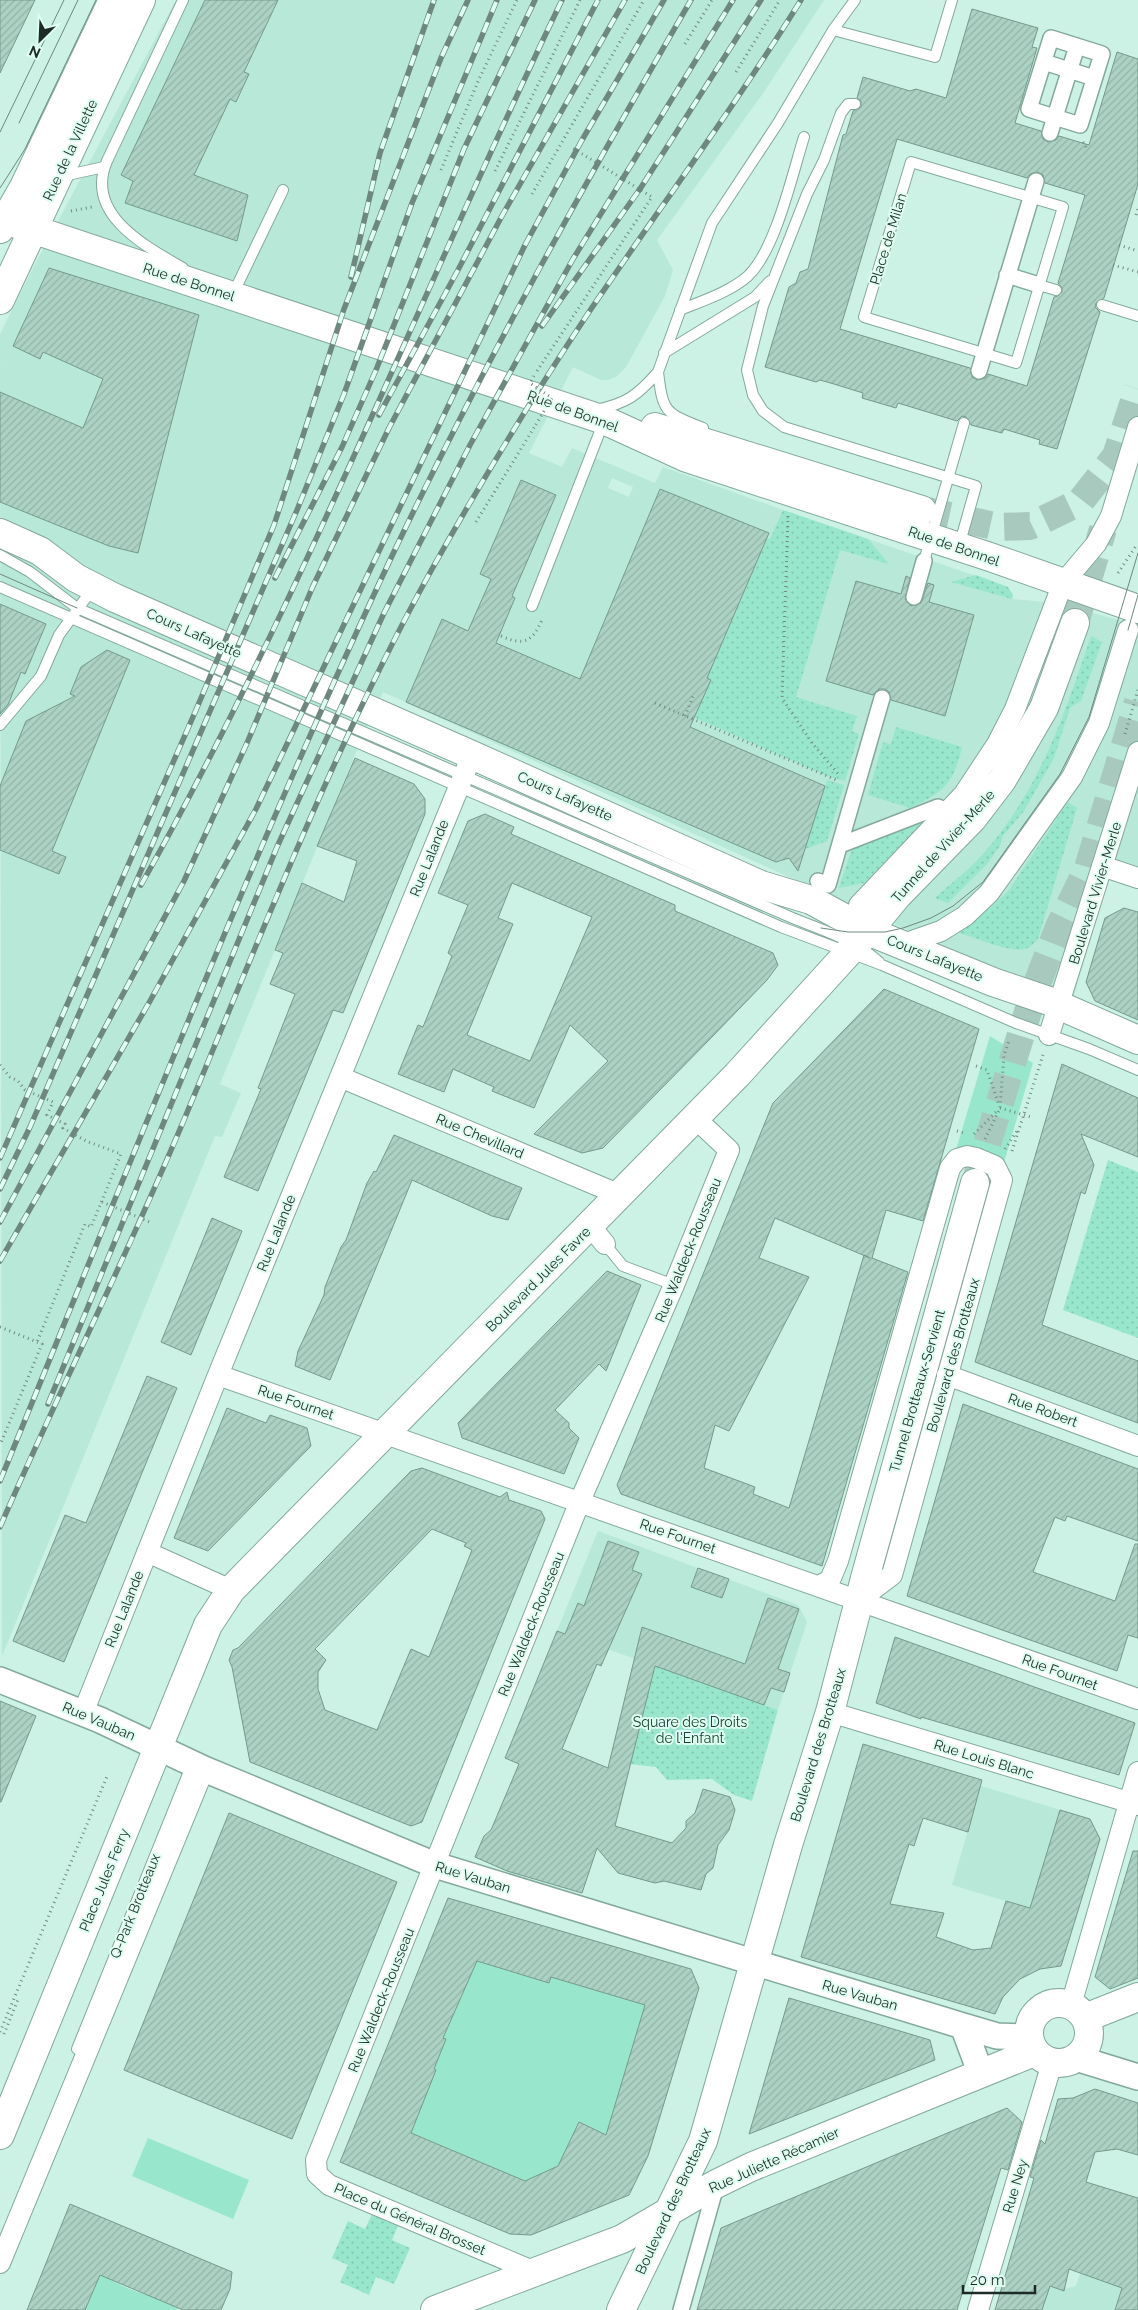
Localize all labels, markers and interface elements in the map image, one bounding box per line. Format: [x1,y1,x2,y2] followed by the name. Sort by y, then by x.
[15,15,65,65] north arrow
[27,42,43,61] text: N
[40,97,100,203] street label: Rue de la Villette
[866,191,910,287] street label: Place de Milan
[141,260,237,304] street label: Rue de Bonnel
[525,387,621,435] street label: Rue de Bonnel
[906,523,1002,569] street label: Rue de Bonnel
[144,605,244,661] street label: Cours Lafayette
[515,768,615,824] street label: Cours Lafayette
[888,786,998,906] street label: Tunnel de Vivier-Merle
[406,817,452,899] street label: Rue Lalande
[1066,820,1124,966] street label: Boulevard Vivier-Merle
[885,931,985,985] street label: Cours Lafayette
[434,1110,526,1162] street label: Rue Chevillard
[652,1175,724,1325] street label: Rue Waldeck-Rousseau
[253,1192,299,1274] street label: Rue Lalande
[482,1223,594,1335] street label: Boulevard Jules Favre
[923,1276,983,1434] street label: Boulevard des Brotteaux
[886,1307,948,1474] street label: Tunnel Brotteaux-Servient
[256,1381,336,1423] street label: Rue Fournet
[1006,1390,1080,1430] street label: Rue Robert
[638,1515,718,1557] street label: Rue Fournet
[495,1549,567,1699] street label: Rue Waldeck-Rousseau
[101,1568,147,1650] street label: Rue Lalande
[1020,1651,1100,1693] street label: Rue Fournet
[787,1666,849,1824] street label: Boulevard des Brotteaux
[60,1698,138,1744] street label: Rue Vauban
[633,1714,747,1746] park label: Square des Droits de l'Enfant
[932,1736,1036,1782] street label: Rue Louis Blanc
[76,1826,132,1934] street label: Place Jules Ferry
[107,1851,163,1961] street label: Q-Park Brotteaux
[433,1858,513,1896] street label: Rue Vauban
[345,1925,417,2075] street label: Rue Waldeck-Rousseau
[820,1977,900,2013] street label: Rue Vauban
[706,2124,842,2196] street label: Rue Juliette Récamier
[632,2125,714,2277] street label: Boulevard des Brotteaux
[999,2157,1031,2215] street label: Rue Ney
[332,2180,488,2258] street label: Place du Général Brosset
[963,2262,1036,2294] scale bar
[970,2271,1005,2289] text: 20 m

